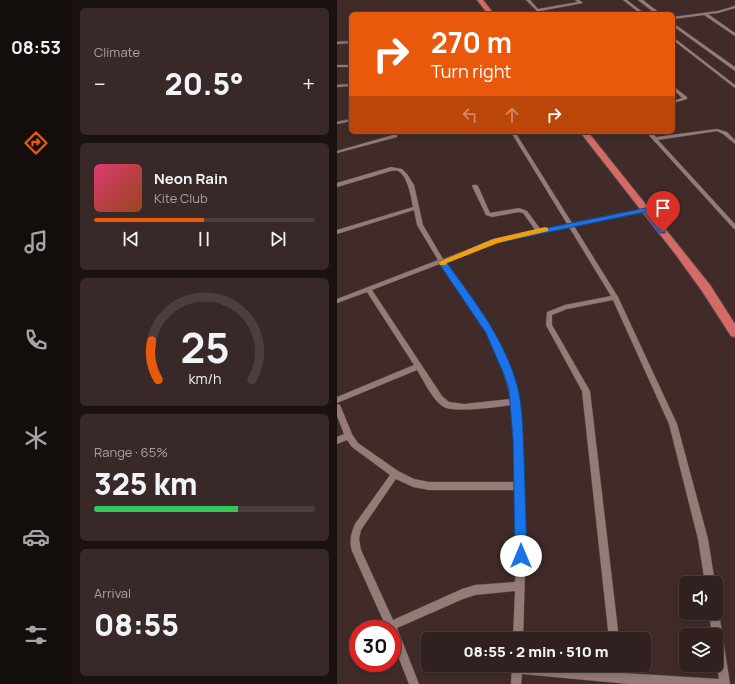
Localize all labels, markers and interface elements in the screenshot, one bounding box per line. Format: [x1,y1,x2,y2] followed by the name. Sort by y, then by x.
[431,23,512,61] text: 270 m
[365,28,417,80] icon: right
[11,35,61,59] text: 08:53
[94,43,140,61] text: Climate
[431,59,512,83] text: Turn right
[165,63,244,104] text: 20.5°
[94,69,106,99] text: −
[302,69,315,99] text: +
[459,104,481,126] icon: left
[501,104,523,126] icon: ahead
[543,104,565,126] icon: right
[22,129,50,157] icon: directions
[154,168,228,189] text: Neon Rain
[154,189,208,207] text: Kite Club
[646,191,680,232] pin
[652,197,674,219] icon: arrive
[22,228,50,256] icon: music
[120,228,142,250] icon: previous
[193,228,215,250] icon: pause
[267,228,289,250] icon: next
[180,319,229,375] text: 25
[22,326,50,354] icon: phone
[188,369,221,388] text: km/h
[22,424,50,452] icon: climate
[94,443,168,461] text: Range · 65%
[94,463,198,504] text: 325 km
[22,523,50,551] icon: car
[500,535,542,577] position arrow
[679,576,723,672] map controls
[679,576,723,620] button: sound
[94,584,131,602] text: Arrival
[94,604,179,645] text: 08:55
[349,620,401,672] speed limit sign: 30
[22,621,50,649] icon: filters
[679,628,723,672] button: layers
[463,641,609,662] text: 08:55 · 2 min · 510 m

